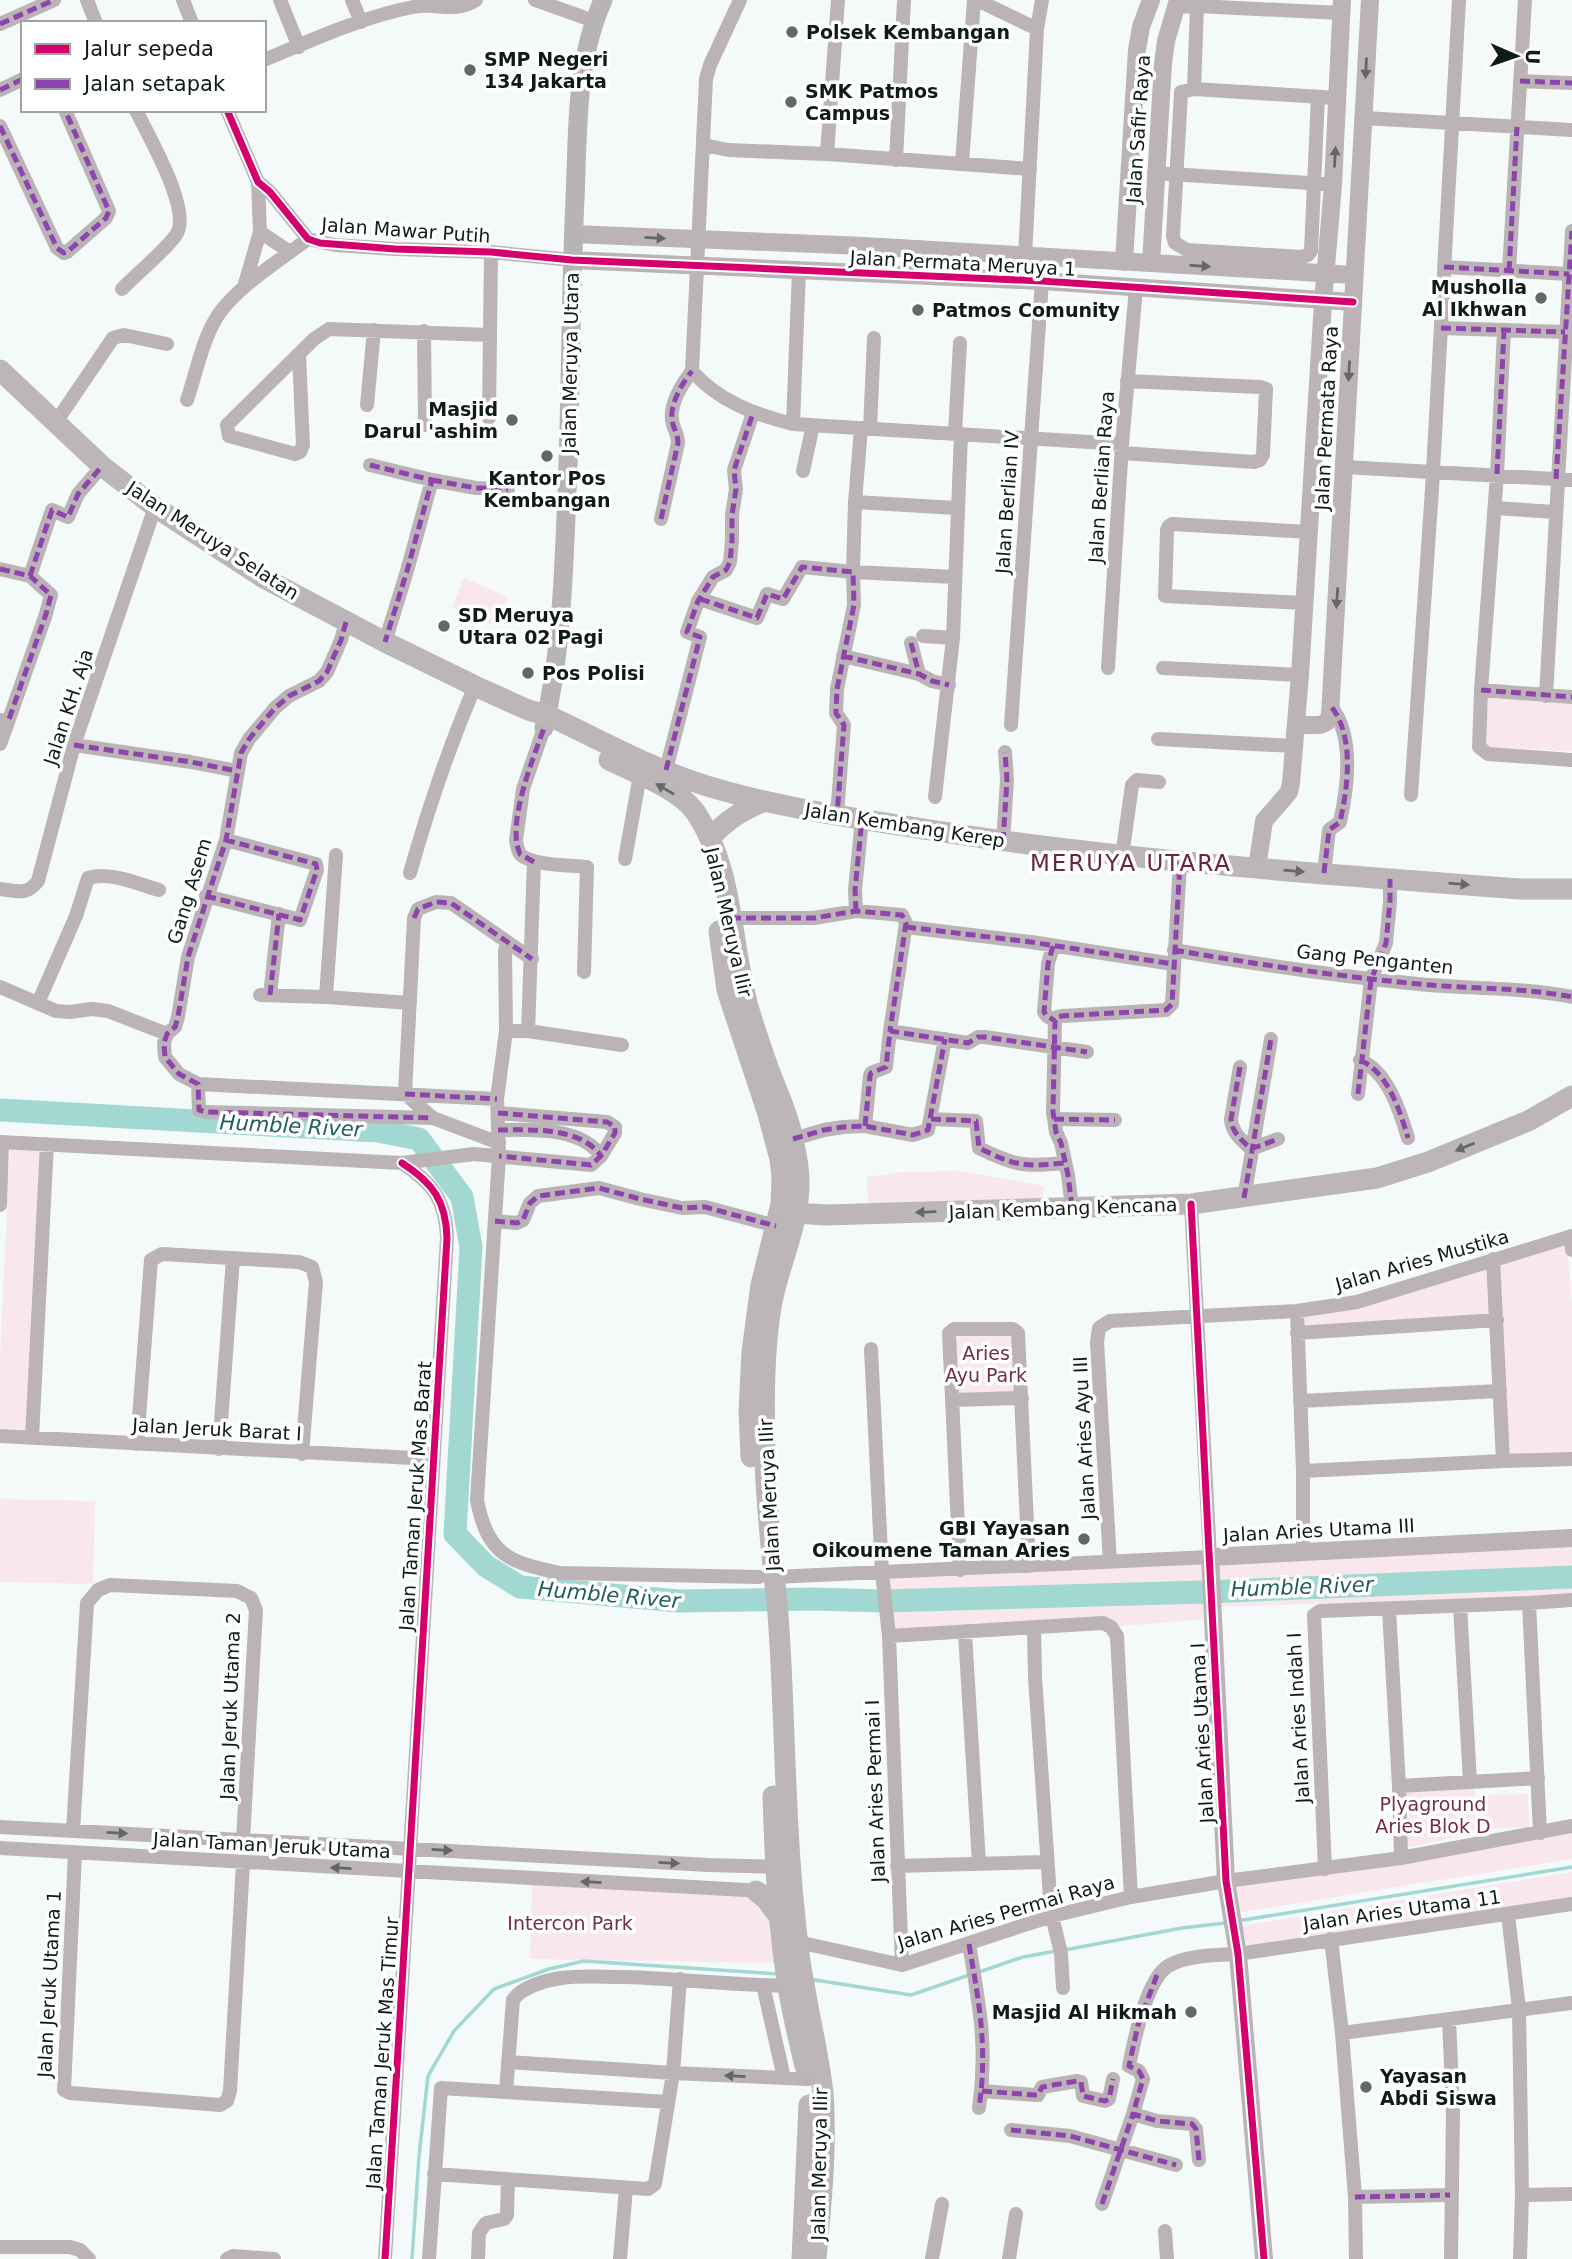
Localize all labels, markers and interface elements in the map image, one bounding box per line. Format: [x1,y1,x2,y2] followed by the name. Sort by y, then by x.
[21,21,266,112] legend
[806,21,1010,43] place label: Polsek Kembangan
[1481,21,1551,91] north arrow
[784,24,800,40] marker: Polsek Kembangan
[82,37,214,61] text: Jalur sepeda
[484,48,608,92] place label: SMP Negeri 134 Jakarta
[1522,48,1544,65] text: U
[1122,54,1154,205] street label: Jalan Safir Raya
[1361,57,1372,79] one-way arrow
[462,62,478,78] marker: SMP Negeri 134 Jakarta
[82,72,226,96] text: Jalan setapak
[805,80,938,124] place label: SMK Patmos Campus
[783,94,799,110] marker: SMK Patmos Campus
[1329,146,1340,168] one-way arrow
[320,213,491,247] street label: Jalan Mawar Putih
[644,233,666,244] one-way arrow
[848,246,1077,280] street label: Jalan Permata Meruya 1
[1190,261,1212,272] one-way arrow
[557,272,583,455] street label: Jalan Meruya Utara
[1422,276,1527,320] place label: Musholla Al Ikhwan
[1533,290,1549,306] marker: Musholla Al Ikhwan
[932,299,1121,321] place label: Patmos Comunity
[910,302,926,318] marker: Patmos Comunity
[1310,325,1342,512] street label: Jalan Permata Raya
[1344,360,1355,382] one-way arrow
[1084,390,1118,565] street label: Jalan Berlian Raya
[364,398,498,442] place label: Masjid Darul 'ashim
[504,412,520,428] marker: Masjid Darul 'ashim
[991,430,1023,575] street label: Jalan Berlian IV
[539,448,555,464] marker: Kantor Pos Kembangan
[484,467,610,511] place label: Kantor Pos Kembangan
[122,476,303,604] street label: Jalan Meruya Selatan
[1331,587,1342,609] one-way arrow
[458,604,604,648] place label: SD Meruya Utara 02 Pagi
[436,618,452,634] marker: SD Meruya Utara 02 Pagi
[39,646,97,769] street label: Jalan KH. Aja
[542,662,645,684] place label: Pos Polisi
[520,665,536,681] marker: Pos Polisi
[656,783,675,795] one-way arrow
[802,798,1007,852] street label: Jalan Kembang Kerep
[162,835,216,947] street label: Gang Asem
[701,844,757,999] street label: Jalan Meruya Ilir
[1030,850,1232,876] district label: MERUYA UTARA
[1283,866,1305,877] one-way arrow
[1448,879,1470,890] one-way arrow
[1295,940,1455,978] street label: Gang Penganten
[219,1110,364,1142] water label: Humble River
[1454,1142,1475,1153] one-way arrow
[947,1193,1178,1223] street label: Jalan Kembang Kencana
[915,1206,937,1217] one-way arrow
[1332,1225,1511,1296] street label: Jalan Aries Mustika
[945,1342,1027,1386] park label: Aries Ayu Park
[1069,1356,1099,1521] street label: Jalan Aries Ayu III
[395,1360,435,1633] street label: Jalan Taman Jeruk Mas Barat
[131,1414,302,1444] street label: Jalan Jeruk Barat I
[754,1418,784,1573] street label: Jalan Meruya Ilir
[1222,1514,1415,1546] street label: Jalan Aries Utama III
[812,1517,1070,1561] place label: GBI Yayasan Oikoumene Taman Aries
[1076,1531,1092,1547] marker: GBI Yayasan Oikoumene Taman Aries
[1230,1572,1375,1601] water label: Humble River
[537,1577,682,1613] water label: Humble River
[216,1612,244,1801] street label: Jalan Jeruk Utama 2
[1283,1632,1314,1805] street label: Jalan Aries Indah I
[1186,1642,1218,1825] street label: Jalan Aries Utama I
[861,1699,889,1884] street label: Jalan Aries Permai I
[1375,1793,1491,1837] park label: Plyaground Aries Blok D
[106,1828,128,1839] one-way arrow
[152,1828,391,1862] street label: Jalan Taman Jeruk Utama
[431,1845,453,1856] one-way arrow
[659,1857,681,1868] one-way arrow
[330,1863,352,1874] one-way arrow
[894,1870,1117,1954] street label: Jalan Aries Permai Raya
[580,1877,602,1888] one-way arrow
[1301,1885,1502,1935] street label: Jalan Aries Utama 11
[33,1890,65,2079] street label: Jalan Jeruk Utama 1
[507,1912,633,1934] park label: Intercon Park
[361,1916,403,2191] street label: Jalan Taman Jeruk Mas Timur
[992,2001,1177,2023] place label: Masjid Al Hikmah
[1183,2004,1199,2020] marker: Masjid Al Hikmah
[1379,2065,1497,2109] place label: Yayasan Abdi Siswa
[724,2071,746,2082] one-way arrow
[1358,2079,1374,2095] marker: Yayasan Abdi Siswa
[807,2087,831,2242] street label: Jalan Meruya Ilir

